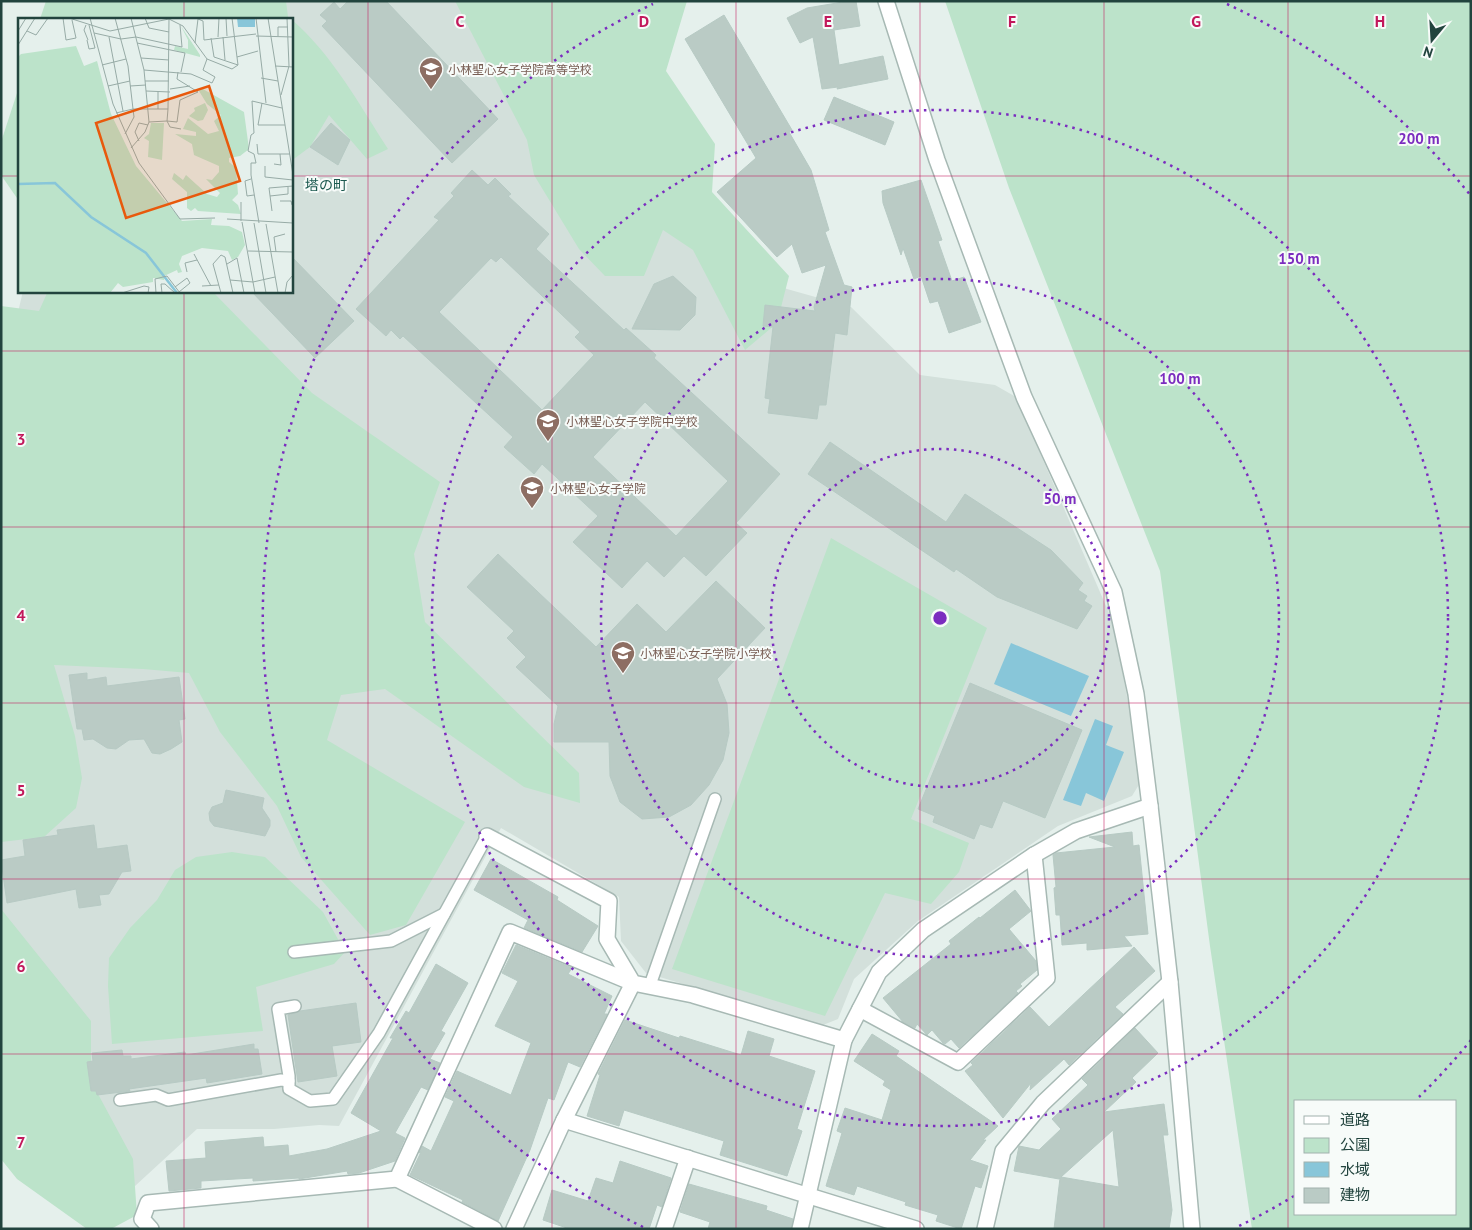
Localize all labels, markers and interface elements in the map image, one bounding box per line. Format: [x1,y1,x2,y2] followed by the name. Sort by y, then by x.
[456,11,465,31] text: C
[639,11,649,31] text: D
[824,11,832,31] text: E
[1008,11,1016,31] text: F
[1191,11,1201,31] text: G
[1375,11,1385,31] text: H
[1407,15,1457,65] north arrow
[18,18,292,292] inset map
[1421,42,1435,62] text: N
[418,56,444,90] school or university icon: 小林聖心女子学院高等学校
[448,62,592,77] place label: 小林聖心女子学院高等学校
[1398,129,1440,148] text: 200 m
[305,176,347,194] district label: 塔の町
[1278,249,1320,268] text: 150 m
[1159,369,1201,388] text: 100 m
[535,408,561,442] school or university icon: 小林聖心女子学院中学校
[566,414,698,429] place label: 小林聖心女子学院中学校
[16,429,26,449] text: 3
[519,475,545,509] school or university icon: 小林聖心女子学院
[550,481,646,496] place label: 小林聖心女子学院
[1044,489,1076,508] text: 50 m
[16,605,26,625] text: 4
[931,609,949,627] centre of rings
[610,640,636,674] school or university icon: 小林聖心女子学院小学校
[640,646,772,661] place label: 小林聖心女子学院小学校
[16,780,26,800] text: 5
[16,956,26,976] text: 6
[1294,1100,1457,1215] legend
[1340,1110,1370,1129] text: 道路
[16,1132,26,1152] text: 7
[1340,1135,1370,1154] text: 公園
[1340,1160,1370,1179] text: 水域
[1340,1185,1370,1204] text: 建物

